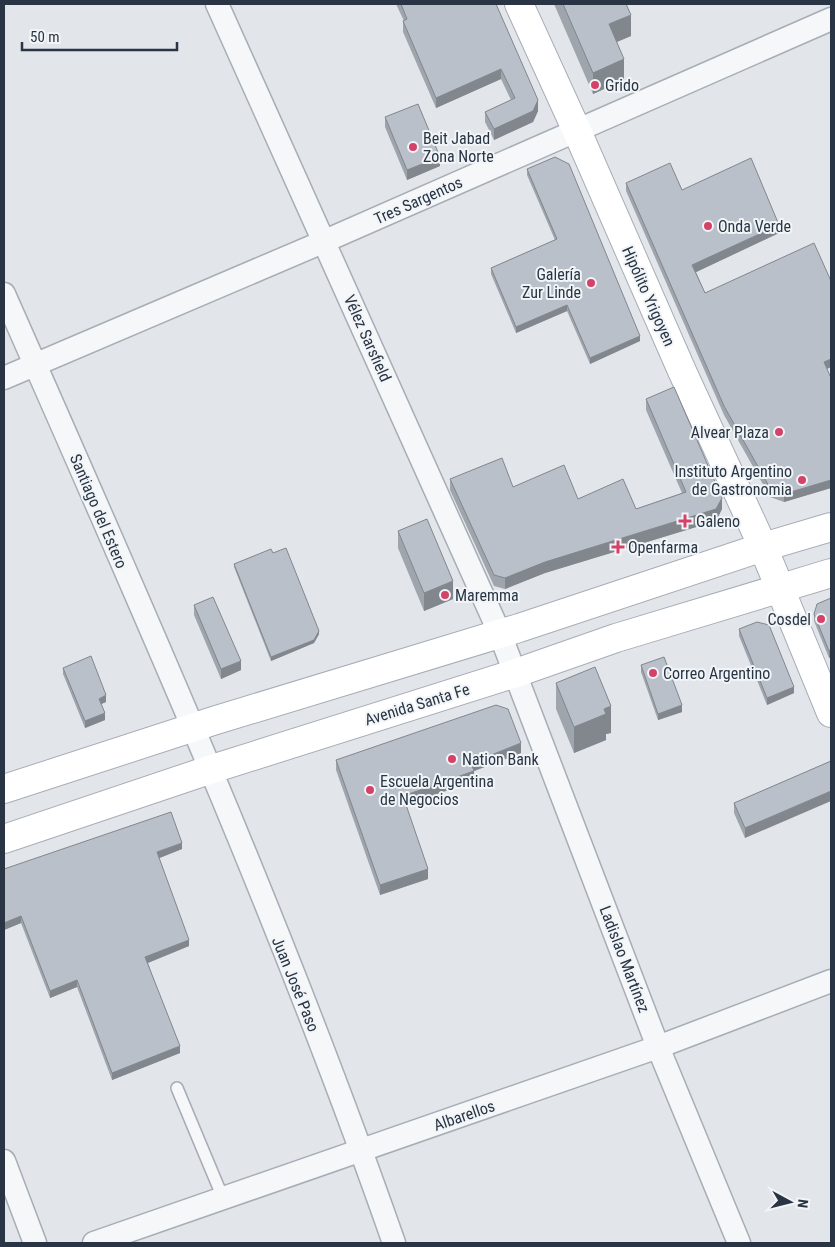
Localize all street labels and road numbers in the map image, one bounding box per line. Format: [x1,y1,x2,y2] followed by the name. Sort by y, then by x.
[371,173,465,228] street label: Tres Sargentos
[618,243,679,349] street label: Hipólito Yrigoyen
[340,292,395,385] street label: Vélez Sarsfield
[66,451,131,571] street label: Santiago del Estero
[362,680,472,729] street label: Avenida Santa Fe
[595,903,654,1015] street label: Ladislao Martínez
[268,934,323,1034] street label: Juan José Paso
[431,1096,497,1135] street label: Albarellos

